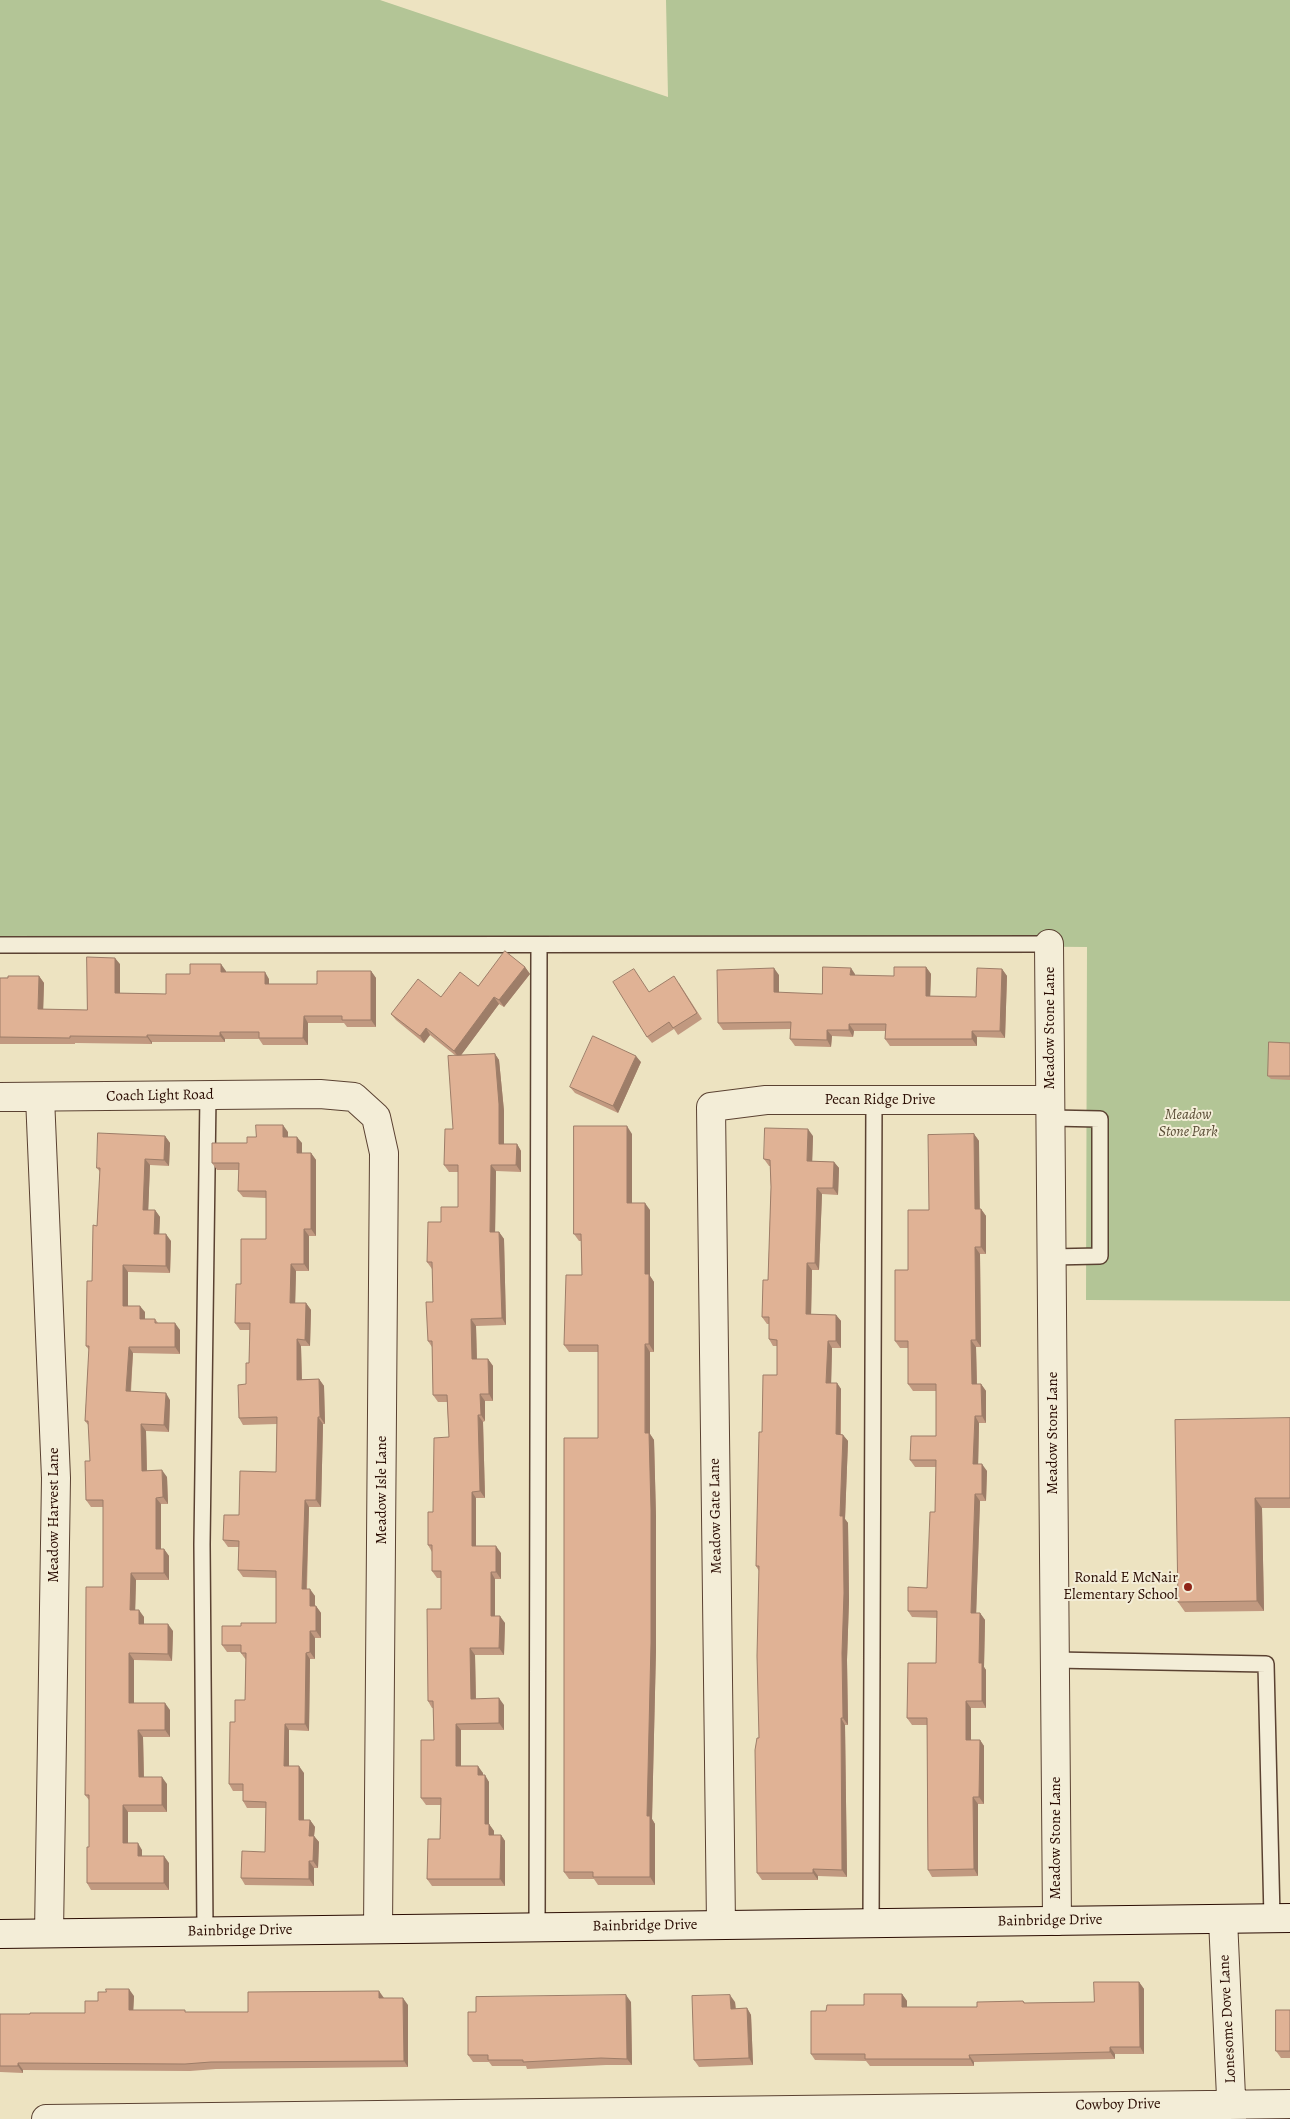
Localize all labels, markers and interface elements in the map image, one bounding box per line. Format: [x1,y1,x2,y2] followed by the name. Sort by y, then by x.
[1041,967,1059,1089] street label: Meadow Stone Lane
[106,1086,214,1106] street label: Coach Light Road
[825,1091,935,1109] street label: Pecan Ridge Drive
[1158,1106,1218,1141] park label: Meadow Stone Park
[1044,1372,1062,1494] street label: Meadow Stone Lane
[373,1436,391,1544] street label: Meadow Isle Lane
[45,1447,63,1583] street label: Meadow Harvest Lane
[706,1458,726,1574] street label: Meadow Gate Lane
[1063,1569,1178,1604] place label: Ronald E McNair Elementary School
[1182,1581,1194,1593] marker: Ronald E McNair Elementary School
[1047,1777,1065,1899] street label: Meadow Stone Lane
[997,1911,1103,1931] street label: Bainbridge Drive
[592,1916,698,1936] street label: Bainbridge Drive
[187,1921,293,1941] street label: Bainbridge Drive
[1216,1954,1240,2084] street label: Lonesome Dove Lane
[1075,2095,1161,2115] street label: Cowboy Drive

